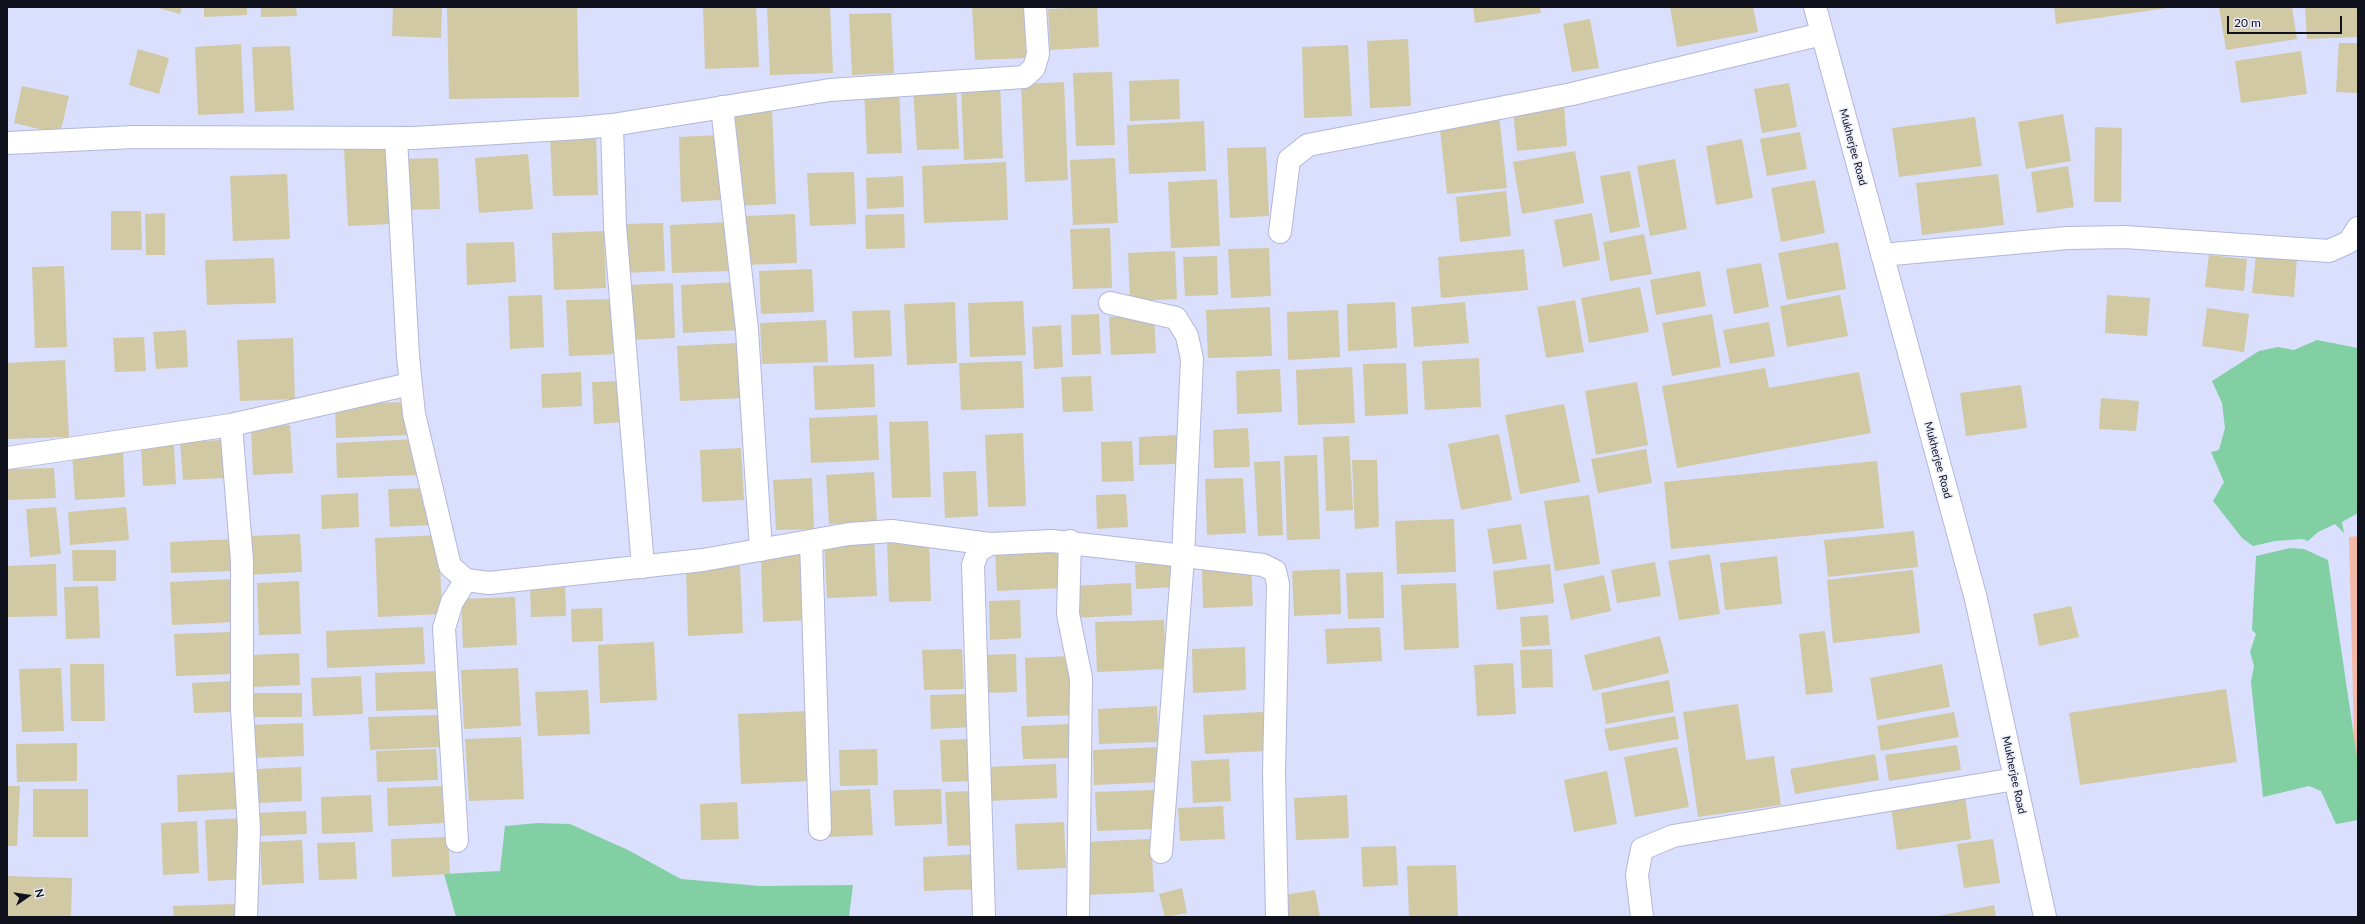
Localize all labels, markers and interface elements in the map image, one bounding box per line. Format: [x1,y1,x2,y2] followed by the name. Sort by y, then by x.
[2229,8,2344,34] scale bar
[2234,15,2261,30] text: 20 m
[1836,107,1870,187] street label: Mukherjee Road
[1921,420,1955,500] street label: Mukherjee Road
[1999,735,2029,815] street label: Mukherjee Road
[8,876,48,916] north arrow
[33,888,47,899] text: N

